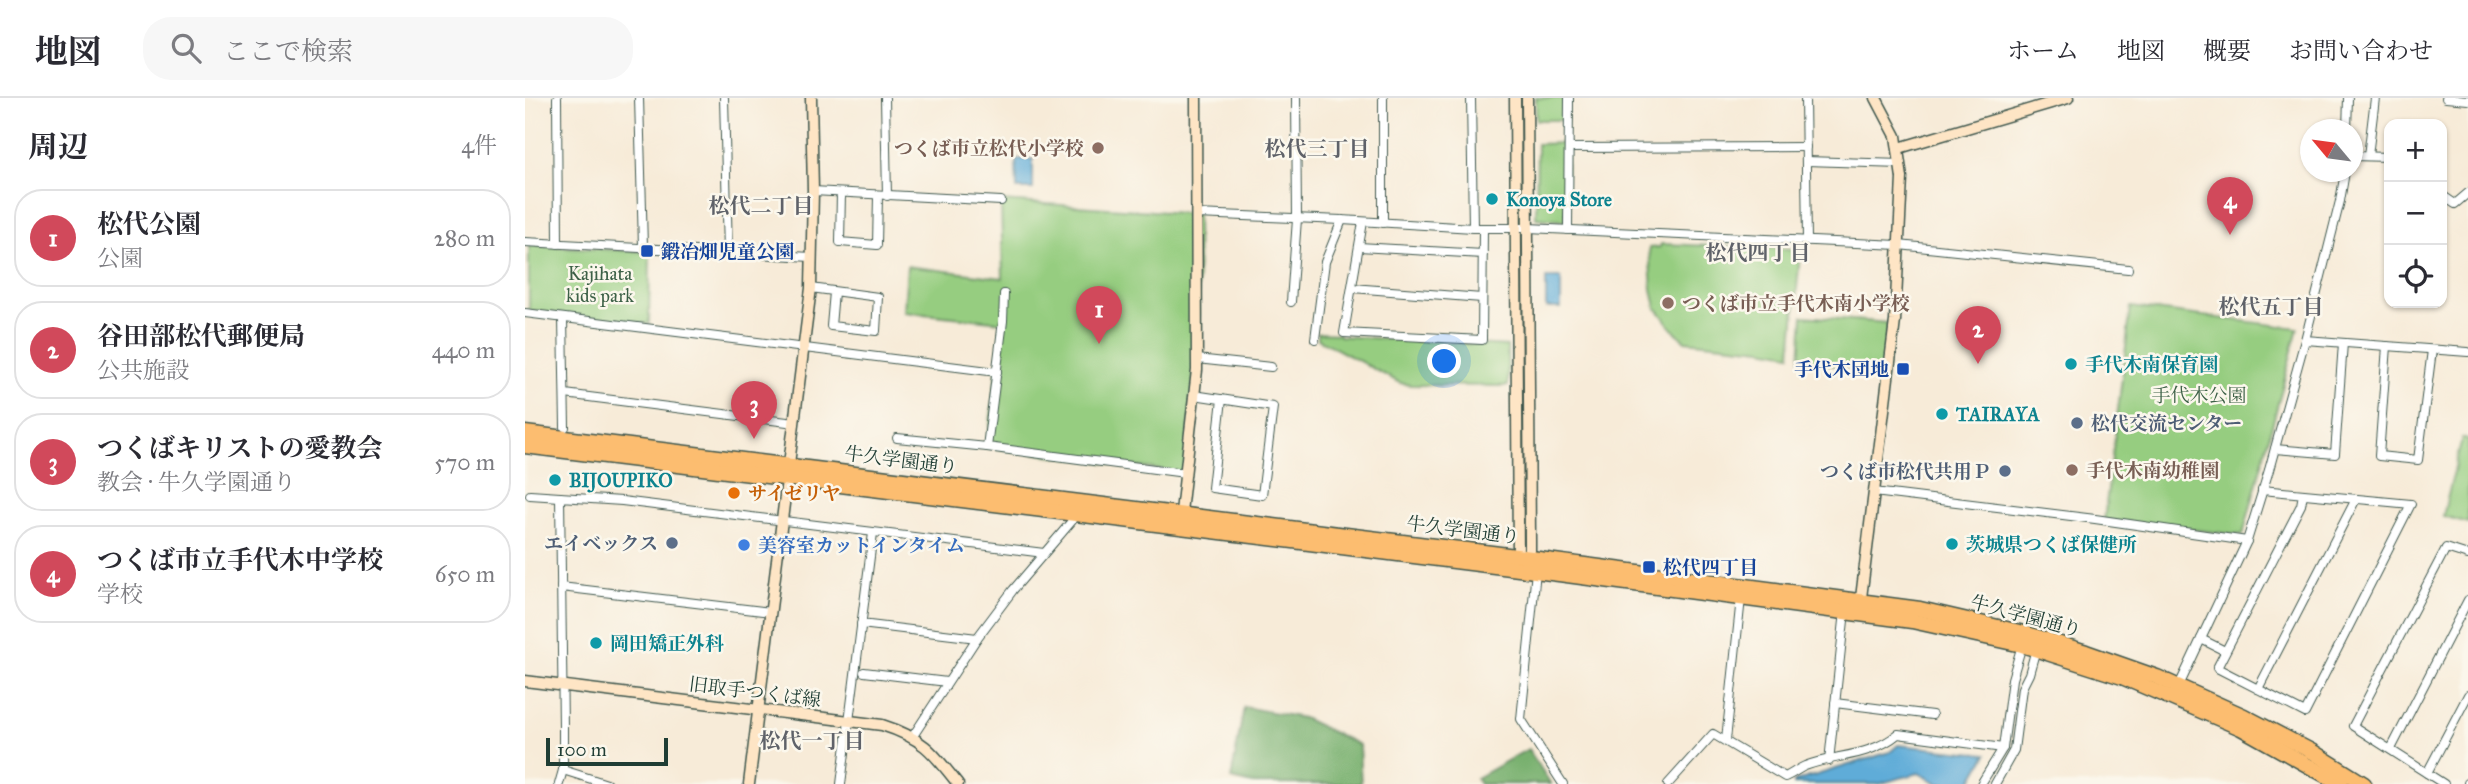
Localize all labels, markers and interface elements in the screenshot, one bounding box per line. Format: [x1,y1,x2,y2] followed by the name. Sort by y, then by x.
[143,17,633,80] search box
[167,29,205,67] icon: search
[35,32,101,72] text: 地図
[223,35,353,67] text: ここで検索
[2007,36,2079,66] text: ホーム
[2117,36,2165,66] text: 地図
[2203,36,2251,66] text: 概要
[2289,36,2433,66] text: お問い合わせ
[2300,119,2363,182] north arrow
[2384,119,2447,308] map controls
[2384,119,2447,182] button: +
[28,129,88,165] text: 周辺
[461,131,497,159] text: 4件
[1265,136,1370,162] district label: 松代三丁目
[894,137,1084,160] place label: つくば市立松代小学校
[1090,140,1106,156] marker: つくば市立松代小学校
[2207,177,2253,235] pin: 4
[2384,182,2447,245] button: −
[1506,188,1612,212] place label: Konoya Store
[1484,191,1500,207] marker: Konoya Store
[709,193,814,219] district label: 松代二丁目
[97,208,201,240] text: 松代公園
[48,224,58,252] text: 1
[434,224,495,252] text: 280 m
[661,240,794,263] place label: 鍛冶畑児童公園
[1706,240,1811,266] district label: 松代四丁目
[639,243,655,259] marker: 鍛冶畑児童公園
[97,244,143,272] text: 公園
[2384,245,2447,308] button: locate
[566,262,634,307] park label: Kajihata kids park
[1076,286,1122,344] pin: 1
[1682,292,1910,315] place label: つくば市立手代木南小学校
[2219,294,2324,320] district label: 松代五丁目
[1660,295,1676,311] marker: つくば市立手代木南小学校
[1955,306,2001,364] pin: 2
[97,320,305,352] text: 谷田部松代郵便局
[47,336,59,364] text: 2
[432,336,495,364] text: 440 m
[1427,344,1461,378] your location
[2085,353,2218,376] place label: 手代木南保育園
[97,356,189,384] text: 公共施設
[2063,356,2079,372] marker: 手代木南保育園
[1794,358,1889,381] place label: 手代木団地
[1895,361,1911,377] marker: 手代木団地
[731,381,777,439] pin: 3
[2151,384,2247,407] park label: 手代木公園
[1955,403,2040,426] place label: TAIRAYA
[1934,406,1950,422] marker: TAIRAYA
[2091,412,2242,435] place label: 松代交流センター
[2069,415,2085,431] marker: 松代交流センター
[97,432,382,464] text: つくばキリストの愛教会
[843,442,959,478] street label: 牛久学園通り
[48,448,58,476] text: 3
[434,448,495,476] text: 570 m
[2086,459,2219,482] place label: 手代木南幼稚園
[1820,460,1991,483] place label: つくば市松代共用Ｐ
[2064,462,2080,478] marker: 手代木南幼稚園
[1997,463,2013,479] marker: つくば市松代共用Ｐ
[97,468,296,496] text: 教会 · 牛久学園通り
[569,469,673,493] place label: BIJOUPIKO
[547,472,563,488] marker: BIJOUPIKO
[748,482,841,505] place label: サイゼリヤ
[726,485,742,501] marker: サイゼリヤ
[1405,512,1521,548] street label: 牛久学園通り
[544,532,658,555] place label: エイベックス
[1966,533,2137,556] place label: 茨城県つくば保健所
[758,534,965,557] place label: 美容室カットインタイム
[664,535,680,551] marker: エイベックス
[1944,536,1960,552] marker: 茨城県つくば保健所
[736,537,752,553] marker: 美容室カットインタイム
[97,544,383,576] text: つくば市立手代木中学校
[1663,556,1758,579] place label: 松代四丁目
[1641,559,1657,575] marker: 松代四丁目
[47,560,59,588] text: 4
[435,560,495,588] text: 650 m
[97,580,143,608] text: 学校
[1968,590,2084,642] street label: 牛久学園通り
[610,632,724,655] place label: 岡田矯正外科
[588,635,604,651] marker: 岡田矯正外科
[688,672,822,712] street label: 旧取手つくば線
[760,728,865,754] district label: 松代一丁目
[546,735,669,767] scale bar
[557,738,607,761] text: 100 m

